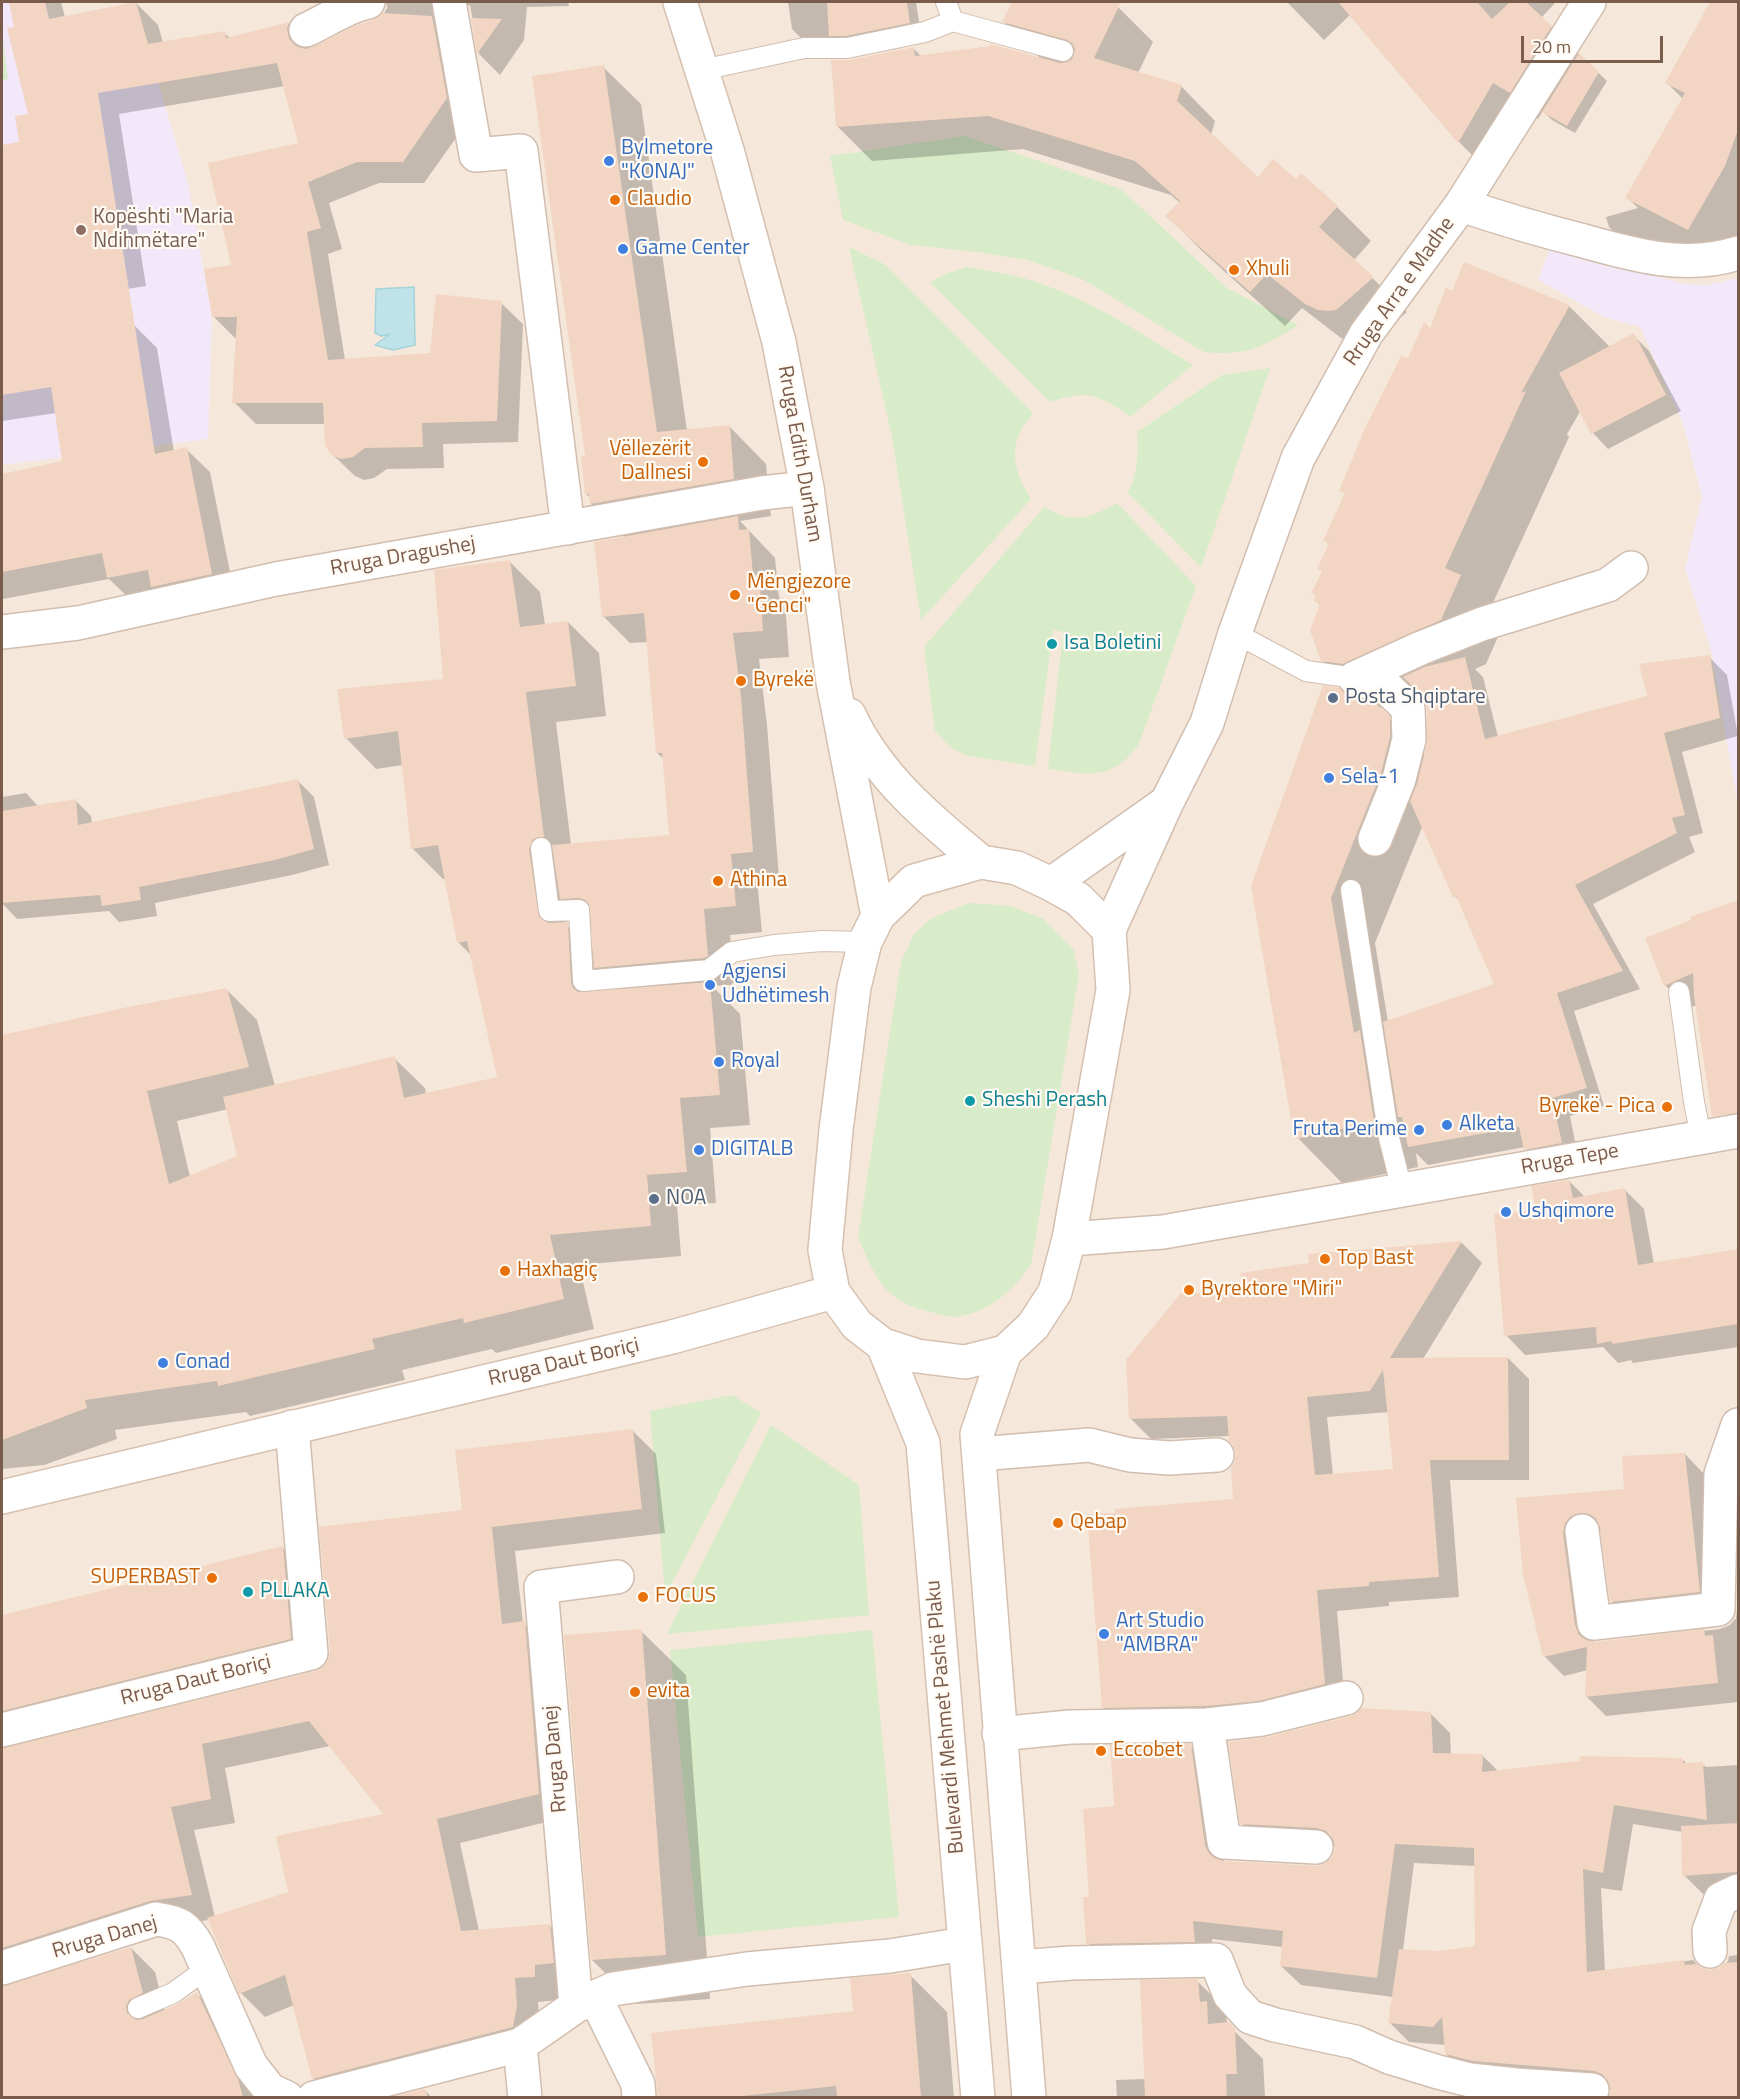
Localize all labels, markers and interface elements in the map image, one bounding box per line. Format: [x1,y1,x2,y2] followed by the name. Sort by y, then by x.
[1524,24,1666,62] scale bar
[1532,33,1571,60] text: 20 m
[621,136,713,186] place label: Bylmetore "KONAJ"
[602,154,616,168] marker: Bylmetore "KONAJ"
[627,187,692,213] place label: Claudio
[608,193,622,207] marker: Claudio
[93,205,233,255] place label: Kopështi "Maria Ndihmëtare"
[1339,213,1461,371] street label: Rruga Arra e Madhe
[74,223,88,237] marker: Kopështi "Maria Ndihmëtare"
[635,236,750,262] place label: Game Center
[616,242,630,256] marker: Game Center
[1246,257,1290,283] place label: Xhuli
[1227,263,1241,277] marker: Xhuli
[771,364,827,544] street label: Rruga Edith Durham
[609,437,691,487] place label: Vëllezërit Dallnesi
[696,455,710,469] marker: Vëllezërit Dallnesi
[329,532,477,582] street label: Rruga Dragushej
[747,570,851,620] place label: Mëngjezore "Genci"
[728,588,742,602] marker: Mëngjezore "Genci"
[1064,631,1161,657] place label: Isa Boletini
[1045,637,1059,651] marker: Isa Boletini
[753,668,814,694] place label: Byrekë
[734,674,748,688] marker: Byrekë
[1345,685,1486,711] place label: Posta Shqiptare
[1326,691,1340,705] marker: Posta Shqiptare
[1341,765,1399,791] place label: Sela-1
[1322,771,1336,785] marker: Sela-1
[730,868,787,894] place label: Athina
[711,874,725,888] marker: Athina
[722,960,830,1010] place label: Agjensi Udhëtimesh
[703,978,717,992] marker: Agjensi Udhëtimesh
[731,1049,780,1075] place label: Royal
[712,1055,726,1069] marker: Royal
[982,1088,1107,1114] place label: Sheshi Perash
[963,1094,977,1108] marker: Sheshi Perash
[1539,1094,1655,1120] place label: Byrekë - Pica
[1660,1100,1674,1114] marker: Byrekë - Pica
[1459,1112,1515,1138] place label: Alketa
[1292,1117,1407,1143] place label: Fruta Perime
[1440,1118,1454,1132] marker: Alketa
[1412,1123,1426,1137] marker: Fruta Perime
[711,1137,793,1163] place label: DIGITALB
[1519,1139,1621,1181] street label: Rruga Tepe
[692,1143,706,1157] marker: DIGITALB
[666,1186,706,1212] place label: NOA
[647,1192,661,1206] marker: NOA
[1518,1199,1614,1225] place label: Ushqimore
[1499,1205,1513,1219] marker: Ushqimore
[1337,1246,1414,1272] place label: Top Bast
[1318,1252,1332,1266] marker: Top Bast
[517,1258,598,1284] place label: Haxhagiç
[498,1264,512,1278] marker: Haxhagiç
[1201,1277,1342,1303] place label: Byrektore "Miri"
[1182,1283,1196,1297] marker: Byrektore "Miri"
[486,1333,642,1393] street label: Rruga Daut Boriçi
[175,1350,230,1376] place label: Conad
[156,1356,170,1370] marker: Conad
[1070,1510,1127,1536] place label: Qebap
[1051,1516,1065,1530] marker: Qebap
[91,1565,200,1591] place label: SUPERBAST
[205,1571,219,1585] marker: SUPERBAST
[260,1579,330,1605] place label: PLLAKA
[921,1579,971,1855] street label: Bulevardi Mehmet Pashë Plaku
[655,1584,716,1610] place label: FOCUS
[241,1585,255,1599] marker: PLLAKA
[636,1590,650,1604] marker: FOCUS
[1116,1609,1204,1659] place label: Art Studio "AMBRA"
[1097,1627,1111,1641] marker: Art Studio "AMBRA"
[118,1650,274,1712] street label: Rruga Daut Boriçi
[647,1679,690,1705] place label: evita
[628,1685,642,1699] marker: evita
[539,1704,573,1814] street label: Rruga Danej
[1113,1738,1183,1764] place label: Eccobet
[1094,1744,1108,1758] marker: Eccobet
[50,1911,160,1965] street label: Rruga Danej

